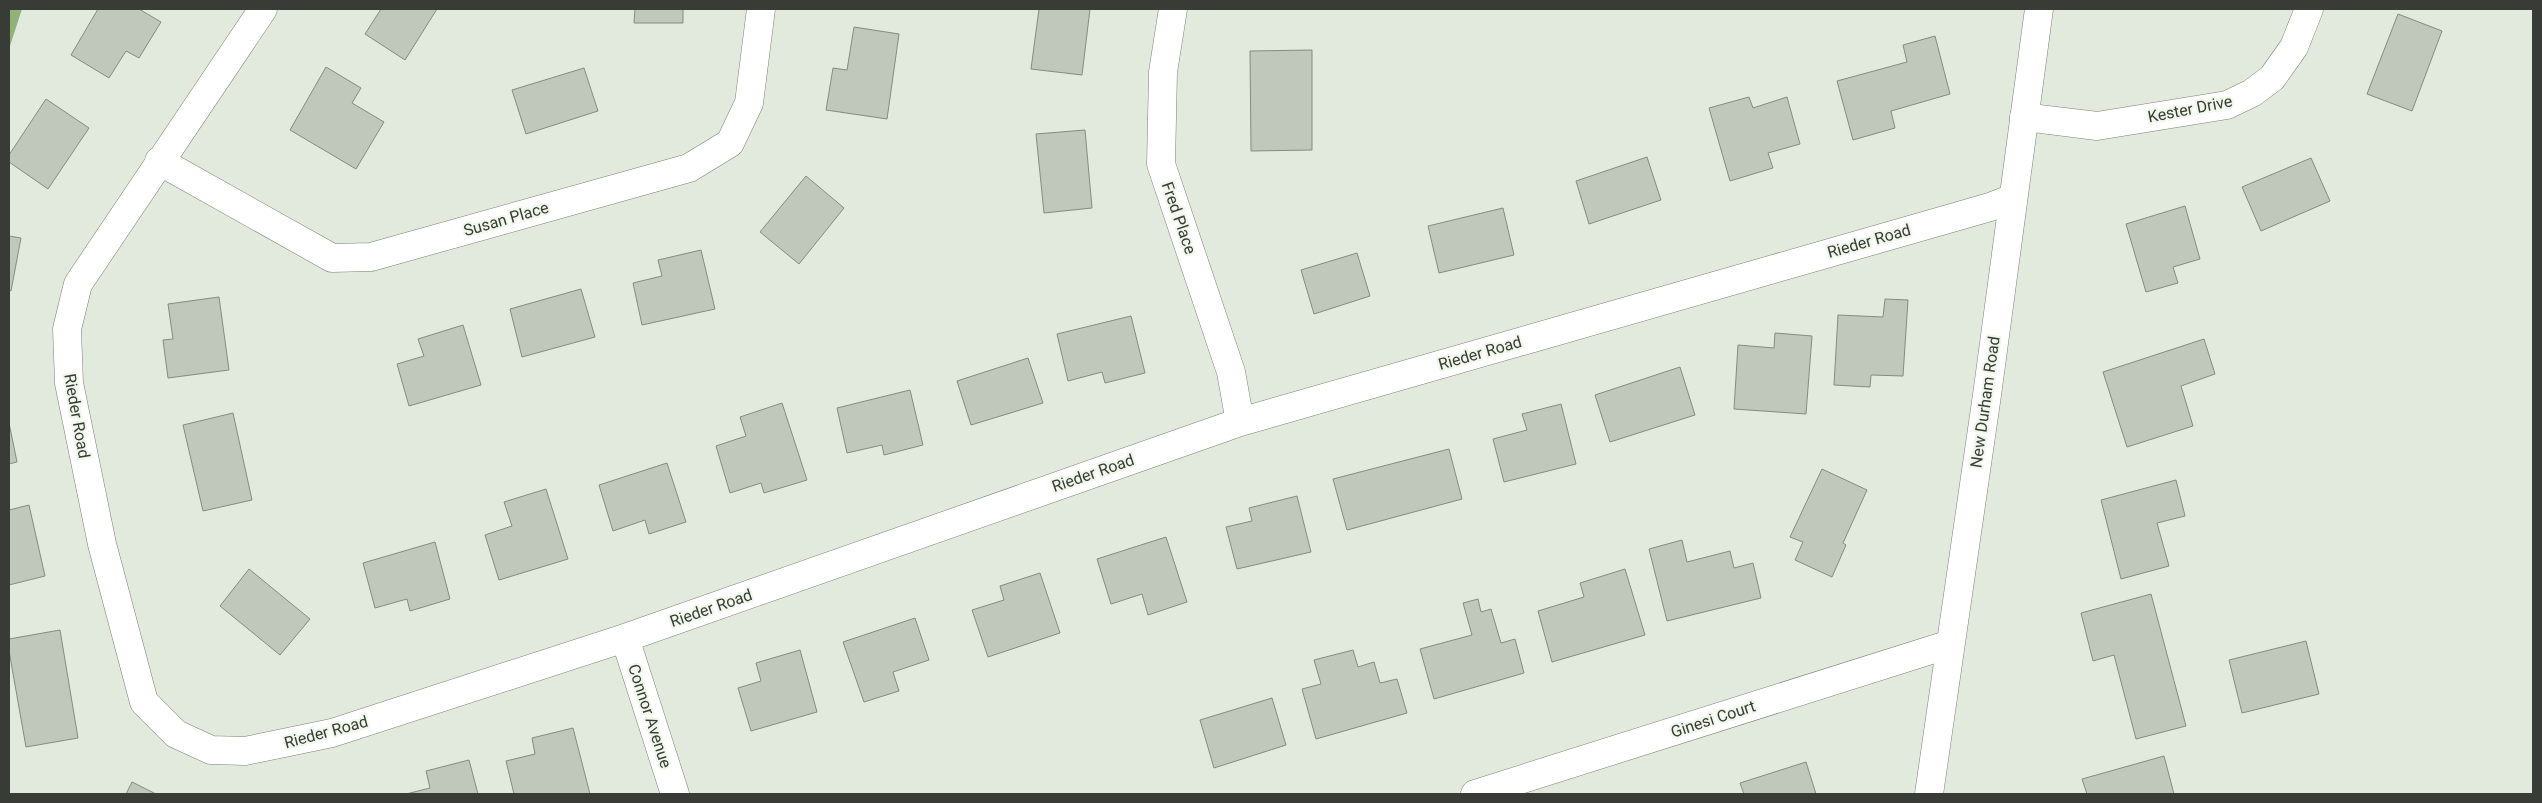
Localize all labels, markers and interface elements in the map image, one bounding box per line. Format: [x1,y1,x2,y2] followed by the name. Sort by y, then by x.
[2146,92,2234,126] street label: Kester Drive
[1158,179,1200,257] street label: Fred Place
[461,198,551,240] street label: Susan Place
[1825,220,1913,262] street label: Rieder Road
[1436,332,1524,374] street label: Rieder Road
[1966,335,2004,469] street label: New Durham Road
[60,372,94,460] street label: Rieder Road
[1049,450,1137,496] street label: Rieder Road
[667,585,755,631] street label: Rieder Road
[624,662,676,770] street label: Connor Avenue
[1668,696,1758,742] street label: Ginesi Court
[282,712,370,752] street label: Rieder Road

